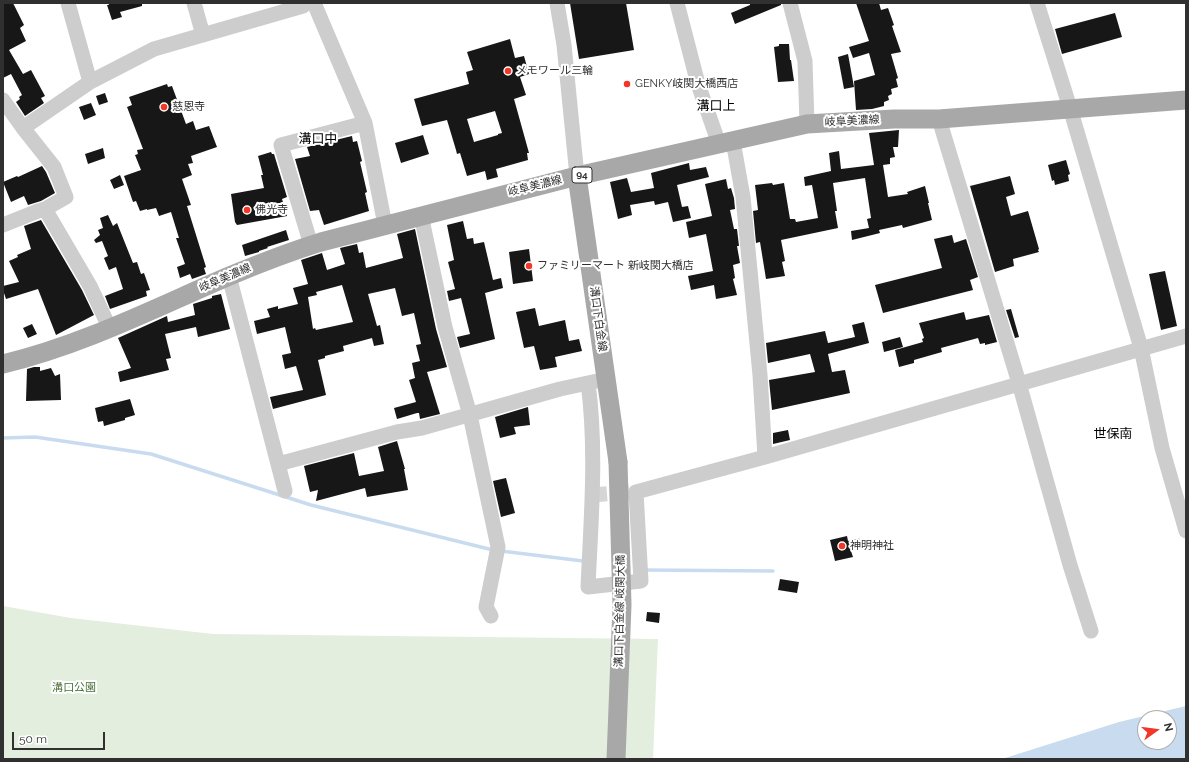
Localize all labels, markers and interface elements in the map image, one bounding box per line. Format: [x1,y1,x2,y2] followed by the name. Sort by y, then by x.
[516,64,593,78] place label: メモワール三輪
[503,66,513,76] marker: メモワール三輪
[635,77,738,91] place label: GENKY岐関大橋西店
[622,79,632,89] marker: GENKY岐関大橋西店
[697,98,735,114] district label: 溝口上
[172,100,205,114] place label: 慈恩寺
[159,102,169,112] marker: 慈恩寺
[824,113,880,129] street label: 岐阜美濃線
[299,131,337,147] district label: 溝口中
[572,167,592,183] road number: 94
[507,173,563,199] street label: 岐阜美濃線
[255,203,288,217] place label: 佛光寺
[242,205,252,215] marker: 佛光寺
[537,259,694,273] place label: ファミリーマート 新岐関大橋店
[197,261,253,295] street label: 岐阜美濃線
[524,261,534,271] marker: ファミリーマート 新岐関大橋店
[587,285,609,353] street label: 溝口下白金線
[1094,426,1132,442] district label: 世保南
[850,539,894,553] place label: 神明神社
[837,541,847,551] marker: 神明神社
[612,554,628,668] street label: 溝口下白金線 岐関大橋
[52,681,96,695] park label: 溝口公園
[1137,710,1177,750] north arrow
[1161,722,1175,733] text: N
[14,724,107,750] scale bar
[19,732,47,746] text: 50 m

